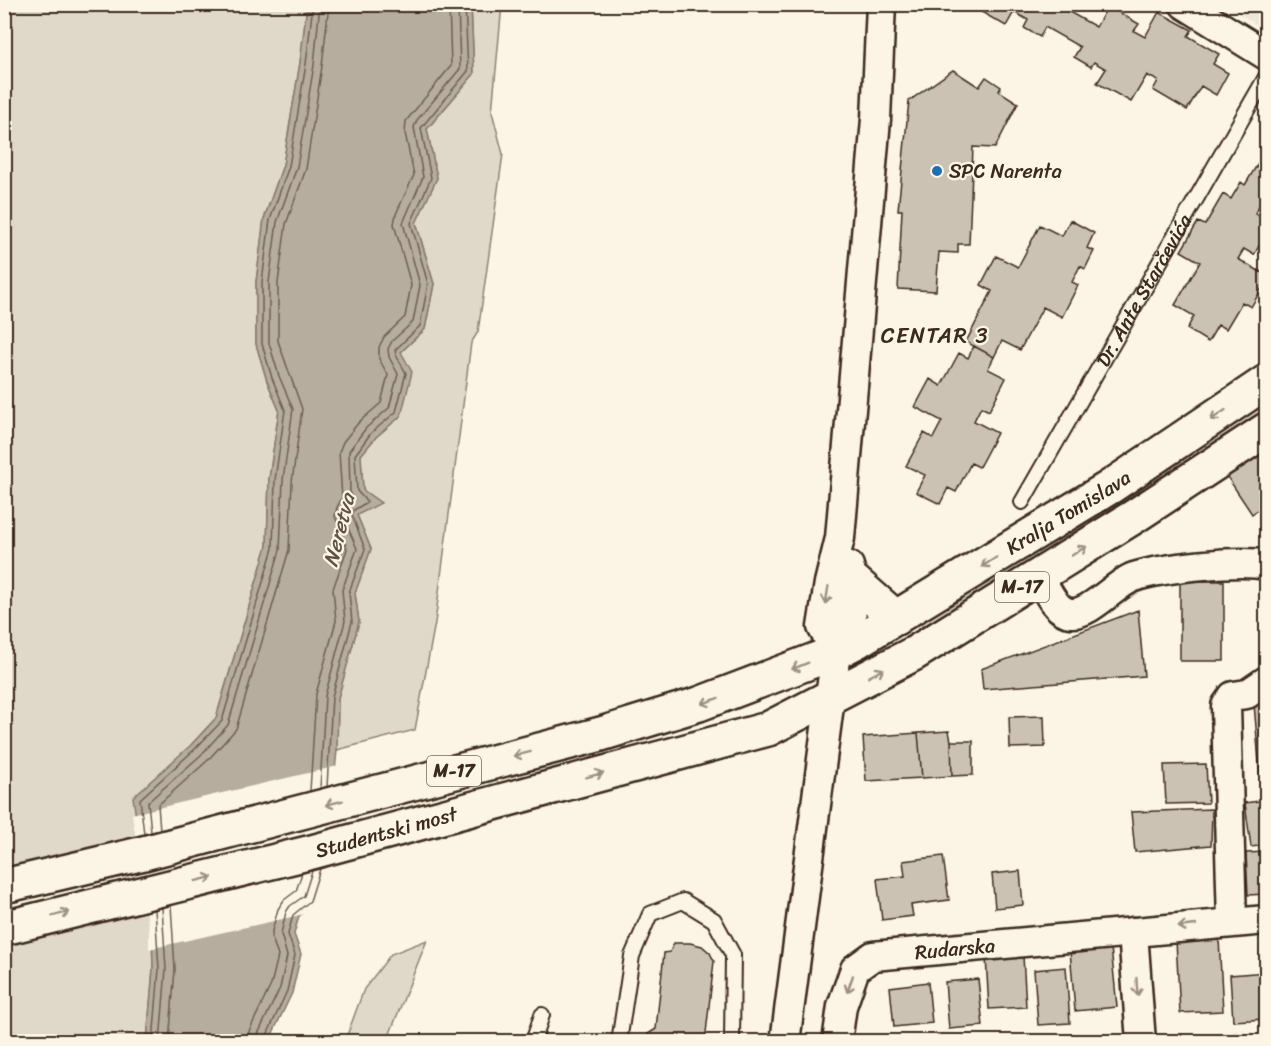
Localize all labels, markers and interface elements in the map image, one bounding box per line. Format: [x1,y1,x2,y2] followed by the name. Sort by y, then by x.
[949,154,1062,189] place label: SPC Narenta
[930,164,944,178] marker: SPC Narenta
[1086,207,1202,374] street label: Dr. Ante Starčevića
[881,316,989,355] district label: CENTAR 3
[1210,409,1227,421] one-way arrow
[999,461,1138,565] street label: Kralja Tomislava
[312,487,367,571] water label: Neretva
[1070,545,1087,557] one-way arrow
[981,556,998,568] one-way arrow
[995,572,1049,602] road number: M-17
[821,585,832,605] one-way arrow
[792,661,810,672] one-way arrow
[867,667,885,679] one-way arrow
[701,696,720,707] one-way arrow
[513,748,532,760] one-way arrow
[427,756,481,786] road number: M-17
[585,769,604,781] one-way arrow
[311,796,462,868] street label: Studentski most
[325,798,344,810] one-way arrow
[194,872,213,884] one-way arrow
[52,907,71,919] one-way arrow
[1178,921,1198,932] one-way arrow
[913,928,997,970] street label: Rudarska
[844,974,855,993] one-way arrow
[1132,976,1143,996] one-way arrow

